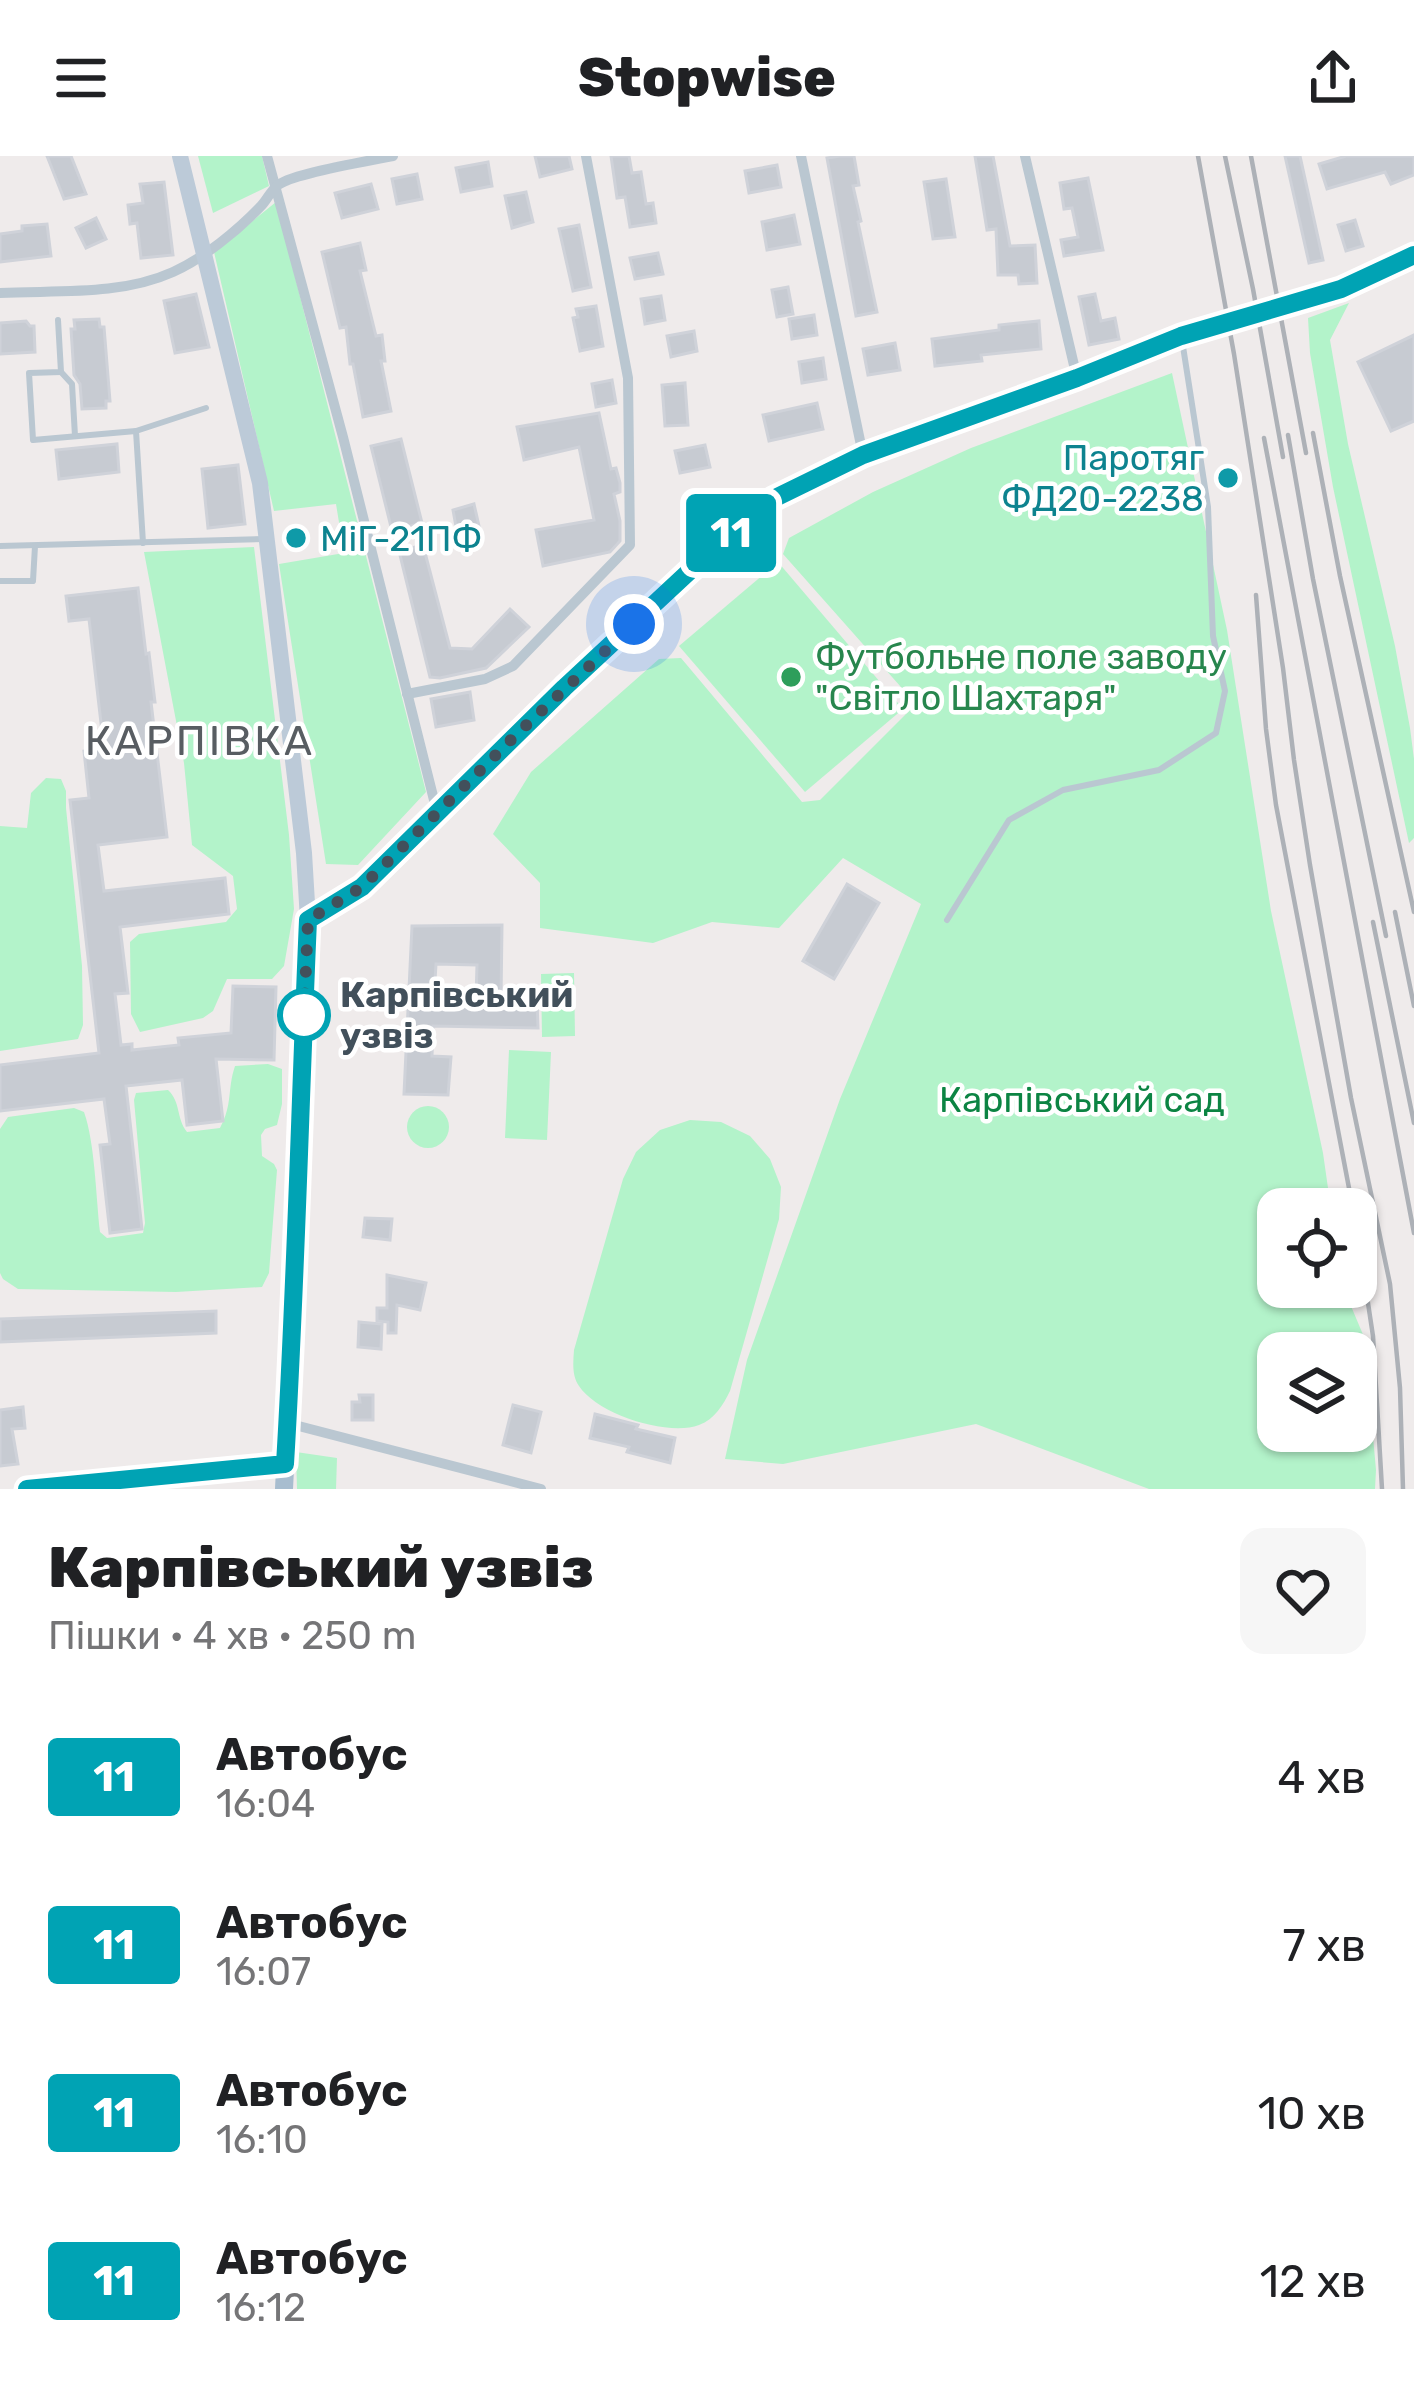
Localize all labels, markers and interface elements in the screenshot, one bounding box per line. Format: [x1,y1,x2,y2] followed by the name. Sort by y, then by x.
[48,45,114,111] icon: menu
[1300,45,1366,111] icon: share
[578,46,836,110] text: Stopwise
[1001,436,1205,520] place label: Паротяг ФД20-2238
[1215,465,1241,491] marker: Паротяг ФД20-2238
[677,494,785,572] line badge: 11
[710,508,752,558] text: 11
[320,517,482,560] place label: МіГ-21ПФ
[283,525,309,551] marker: МіГ-21ПФ
[604,594,664,654] your location
[815,635,1227,719] place label: Футбольне поле заводу "Світло Шахтаря"
[778,664,804,690] marker: Футбольне поле заводу "Світло Шахтаря"
[85,716,315,766] district label: КАРПІВКА
[340,973,573,1057] place label: Карпівський узвіз
[279,990,329,1040] marker: Карпівський узвіз
[939,1078,1225,1121] park label: Карпівський сад
[1257,1188,1377,1452] map controls
[1257,1188,1377,1308] button: locate
[1257,1332,1377,1452] button: layers
[1240,1528,1366,1654] button: heart
[48,1534,594,1601] text: Карпівський узвіз
[48,1613,416,1659] text: Пішки · 4 хв · 250 m
[216,1728,408,1781] text: Автобус
[1278,1751,1366,1804] text: 4 хв
[93,1752,135,1802] text: 11
[216,1781,315,1827] text: 16:04
[216,1896,408,1949] text: Автобус
[1282,1919,1366,1972] text: 7 хв
[93,1920,135,1970] text: 11
[216,1949,311,1995] text: 16:07
[216,2064,408,2117] text: Автобус
[1258,2087,1366,2140] text: 10 хв
[93,2088,135,2138] text: 11
[216,2117,308,2163] text: 16:10
[216,2232,408,2285] text: Автобус
[1260,2255,1366,2308] text: 12 хв
[93,2256,135,2306] text: 11
[216,2285,306,2331] text: 16:12

